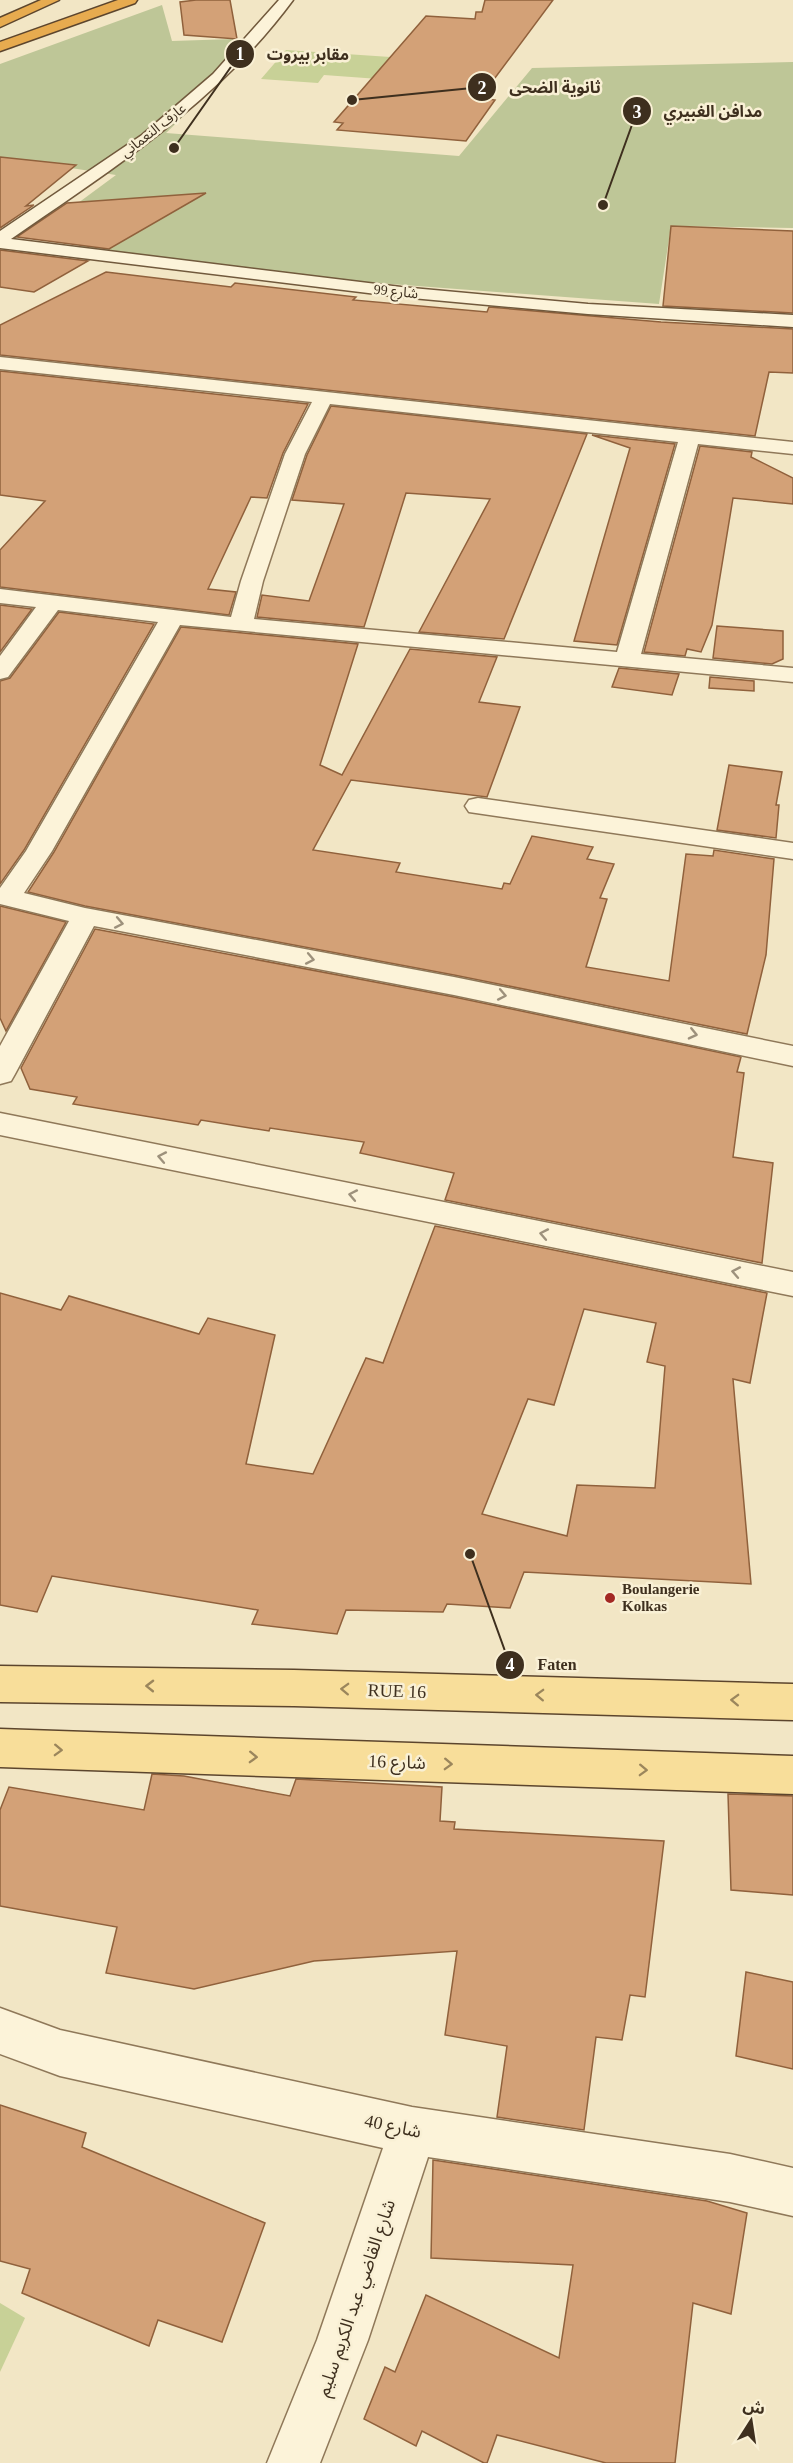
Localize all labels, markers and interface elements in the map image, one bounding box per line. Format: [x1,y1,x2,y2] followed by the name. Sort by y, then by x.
[225,37,361,71] callout: مقابر بيروت
[236,44,245,64] text: 1
[267,46,349,64] text: مقابر بيروت
[467,70,612,104] callout: ثانوية الضحى
[478,78,487,98] text: 2
[509,79,601,97] text: ثانوية الضحى
[622,94,775,128] callout: مدافن الغبيري
[118,100,191,163] street label: عارف النعماني
[633,102,642,122] text: 3
[664,103,762,125] text: مدافن الغبيري
[373,282,419,304] street label: شارع 99
[113,916,123,929] one-way arrow
[305,952,315,965] one-way arrow
[496,988,506,1001] one-way arrow
[688,1027,698,1040] one-way arrow
[157,1151,167,1164] one-way arrow
[349,1189,359,1202] one-way arrow
[540,1228,550,1241] one-way arrow
[731,1266,741,1279] one-way arrow
[622,1581,700,1614] place label: Boulangerie Kolkas
[603,1591,617,1605] marker: Boulangerie Kolkas
[495,1648,588,1682] callout: Faten
[506,1655,515,1675] text: 4
[537,1656,577,1673] text: Faten
[145,1680,154,1692] one-way arrow
[367,1680,427,1702] street label: RUE 16
[340,1683,349,1696] one-way arrow
[535,1688,544,1701] one-way arrow
[730,1694,739,1706] one-way arrow
[54,1744,63,1757] one-way arrow
[249,1750,258,1763] one-way arrow
[368,1751,426,1777] street label: شارع 16
[444,1757,453,1770] one-way arrow
[639,1764,648,1777] one-way arrow
[362,2110,423,2146] street label: شارع 40
[313,2197,403,2400] street label: شارع القاضي عبد الكريم سليم
[721,2391,781,2451] north arrow
[741,2396,767,2418] text: ش

